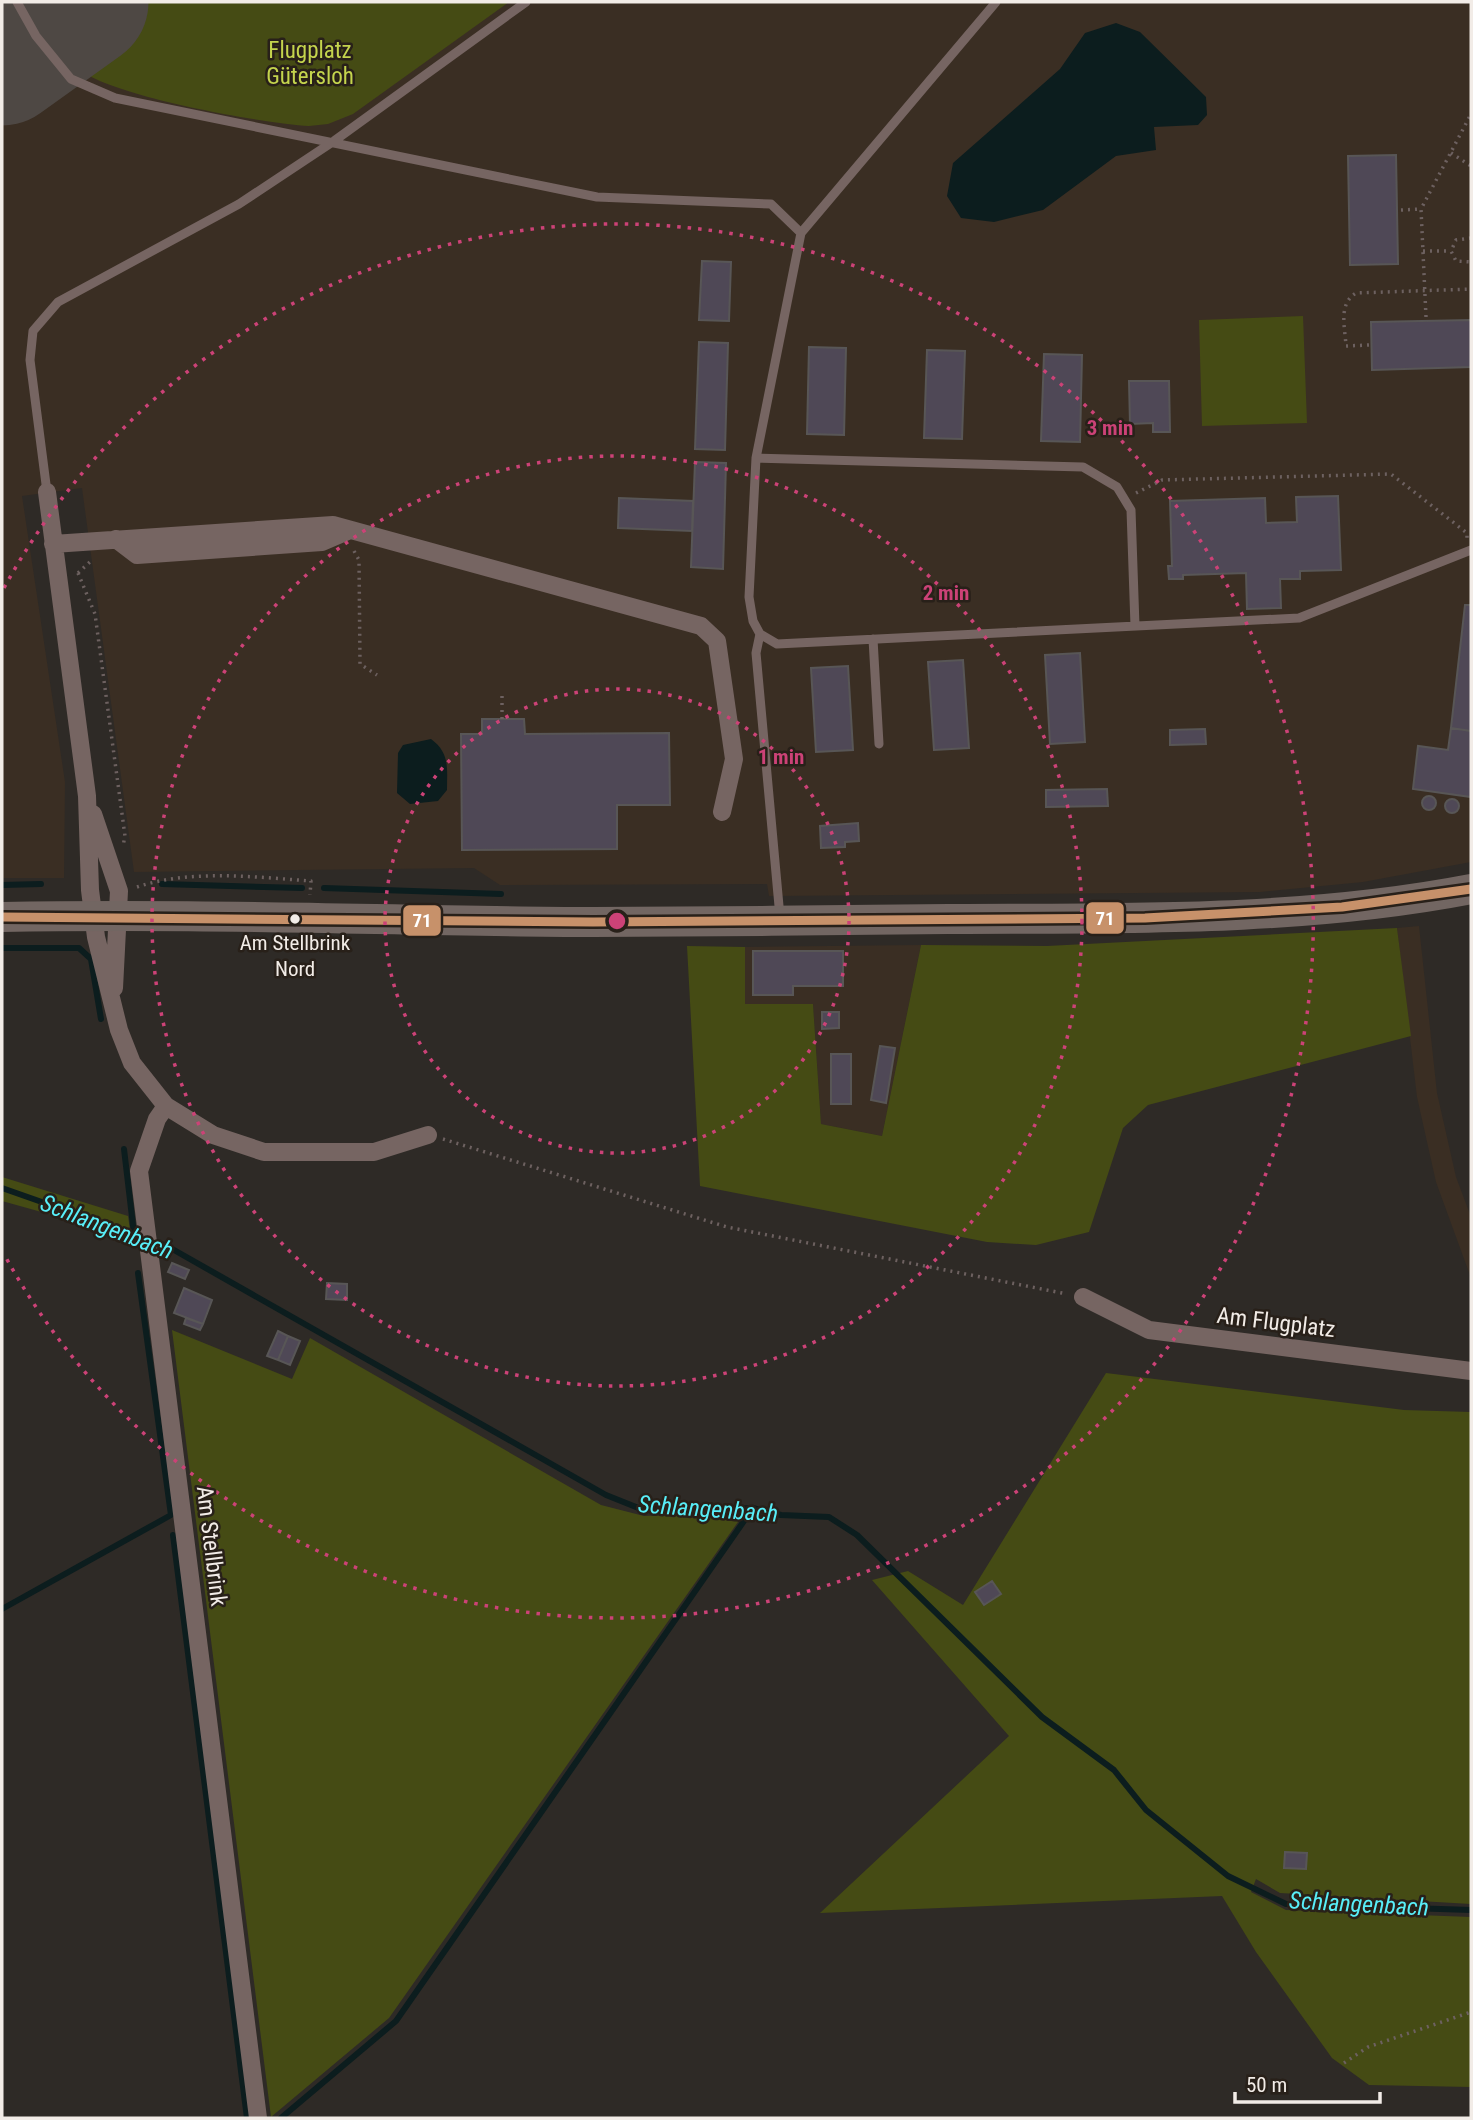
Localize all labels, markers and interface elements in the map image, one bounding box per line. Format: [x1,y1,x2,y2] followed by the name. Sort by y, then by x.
[266,37,354,90] park label: Flugplatz Gütersloh
[1087,416,1133,440] text: 3 min
[923,581,969,605] text: 2 min
[758,745,804,769] text: 1 min
[1085,901,1125,935] line badge: 71
[402,904,442,937] line badge: 71
[1095,907,1115,930] text: 71
[412,909,432,932] text: 71
[605,909,629,933] centre of rings
[288,912,302,926] marker: Am Stellbrink Nord
[240,931,351,981] place label: Am Stellbrink Nord
[37,1189,177,1265] water label: Schlangenbach
[1215,1302,1337,1343] street label: Am Flugplatz
[191,1484,232,1608] street label: Am Stellbrink
[637,1490,779,1528] water label: Schlangenbach
[1288,1886,1430,1922] water label: Schlangenbach
[1235,2060,1380,2104] scale bar
[1246,2073,1287,2097] text: 50 m

